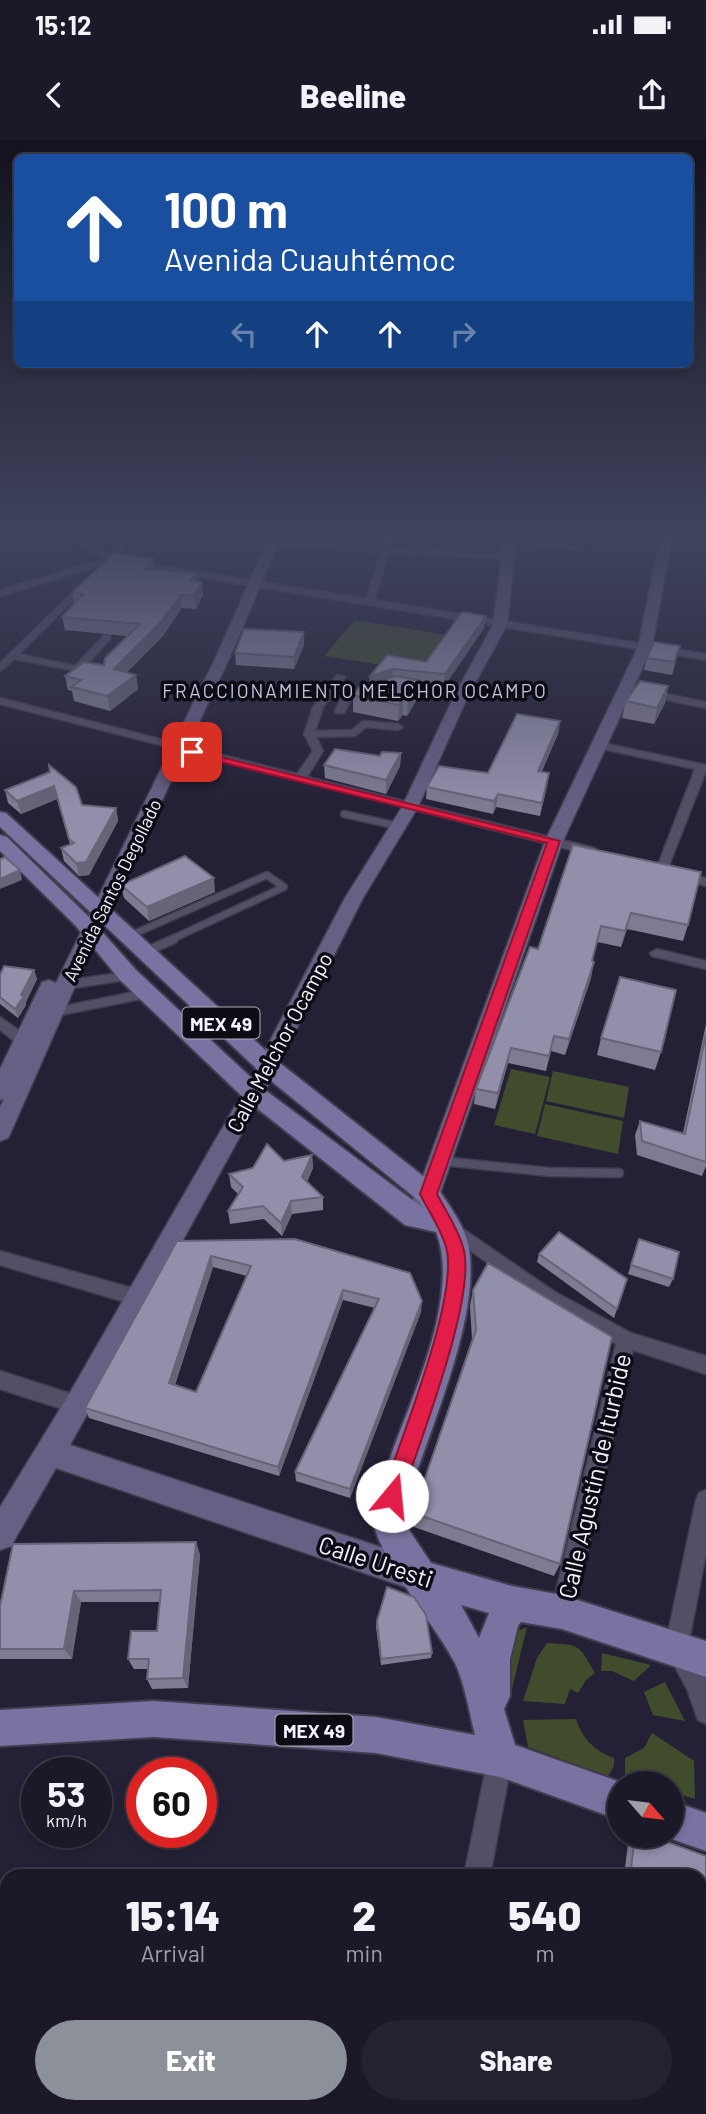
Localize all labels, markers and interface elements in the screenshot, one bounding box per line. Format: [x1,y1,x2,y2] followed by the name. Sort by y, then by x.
[35,9,91,40] text: 15:12
[35,76,73,114] icon: back
[300,76,406,114] text: Beeline
[633,76,671,114] icon: share
[164,179,288,238] text: 100 m
[49,182,140,273] icon: ahead
[164,239,456,277] text: Avenida Cuauhtémoc
[225,315,263,353] icon: left
[298,315,336,353] icon: ahead
[371,315,409,353] icon: ahead
[444,315,482,353] icon: right
[162,679,548,702] district label: FRACCIONAMIENTO MELCHOR OCAMPO
[162,722,222,782] pin
[173,733,211,771] icon: arrive
[58,795,166,985] street label: Avenida Santos Degollado
[221,948,337,1136] street label: Calle Melchor Ocampo
[182,1008,260,1038] road number: MEX 49
[552,1351,636,1601] street label: Calle Agustín de Iturbide
[355,1459,429,1533] position arrow
[315,1529,437,1593] street label: Calle Uresti
[276,1714,352,1746] road number: MEX 49
[126,1757,217,1848] speed limit sign: 60
[607,1771,684,1848] north arrow
[607,1771,684,1848] map controls
[48,1772,85,1814] text: 53
[46,1809,87,1831] text: km/h
[125,1889,220,1939] text: 15:14
[352,1889,376,1939] text: 2
[508,1889,582,1939] text: 540
[141,1939,205,1967] text: Arrival
[346,1939,383,1967] text: min
[535,1939,554,1967] text: m
[35,2020,347,2100] button: Exit
[361,2020,672,2100] button: Share

